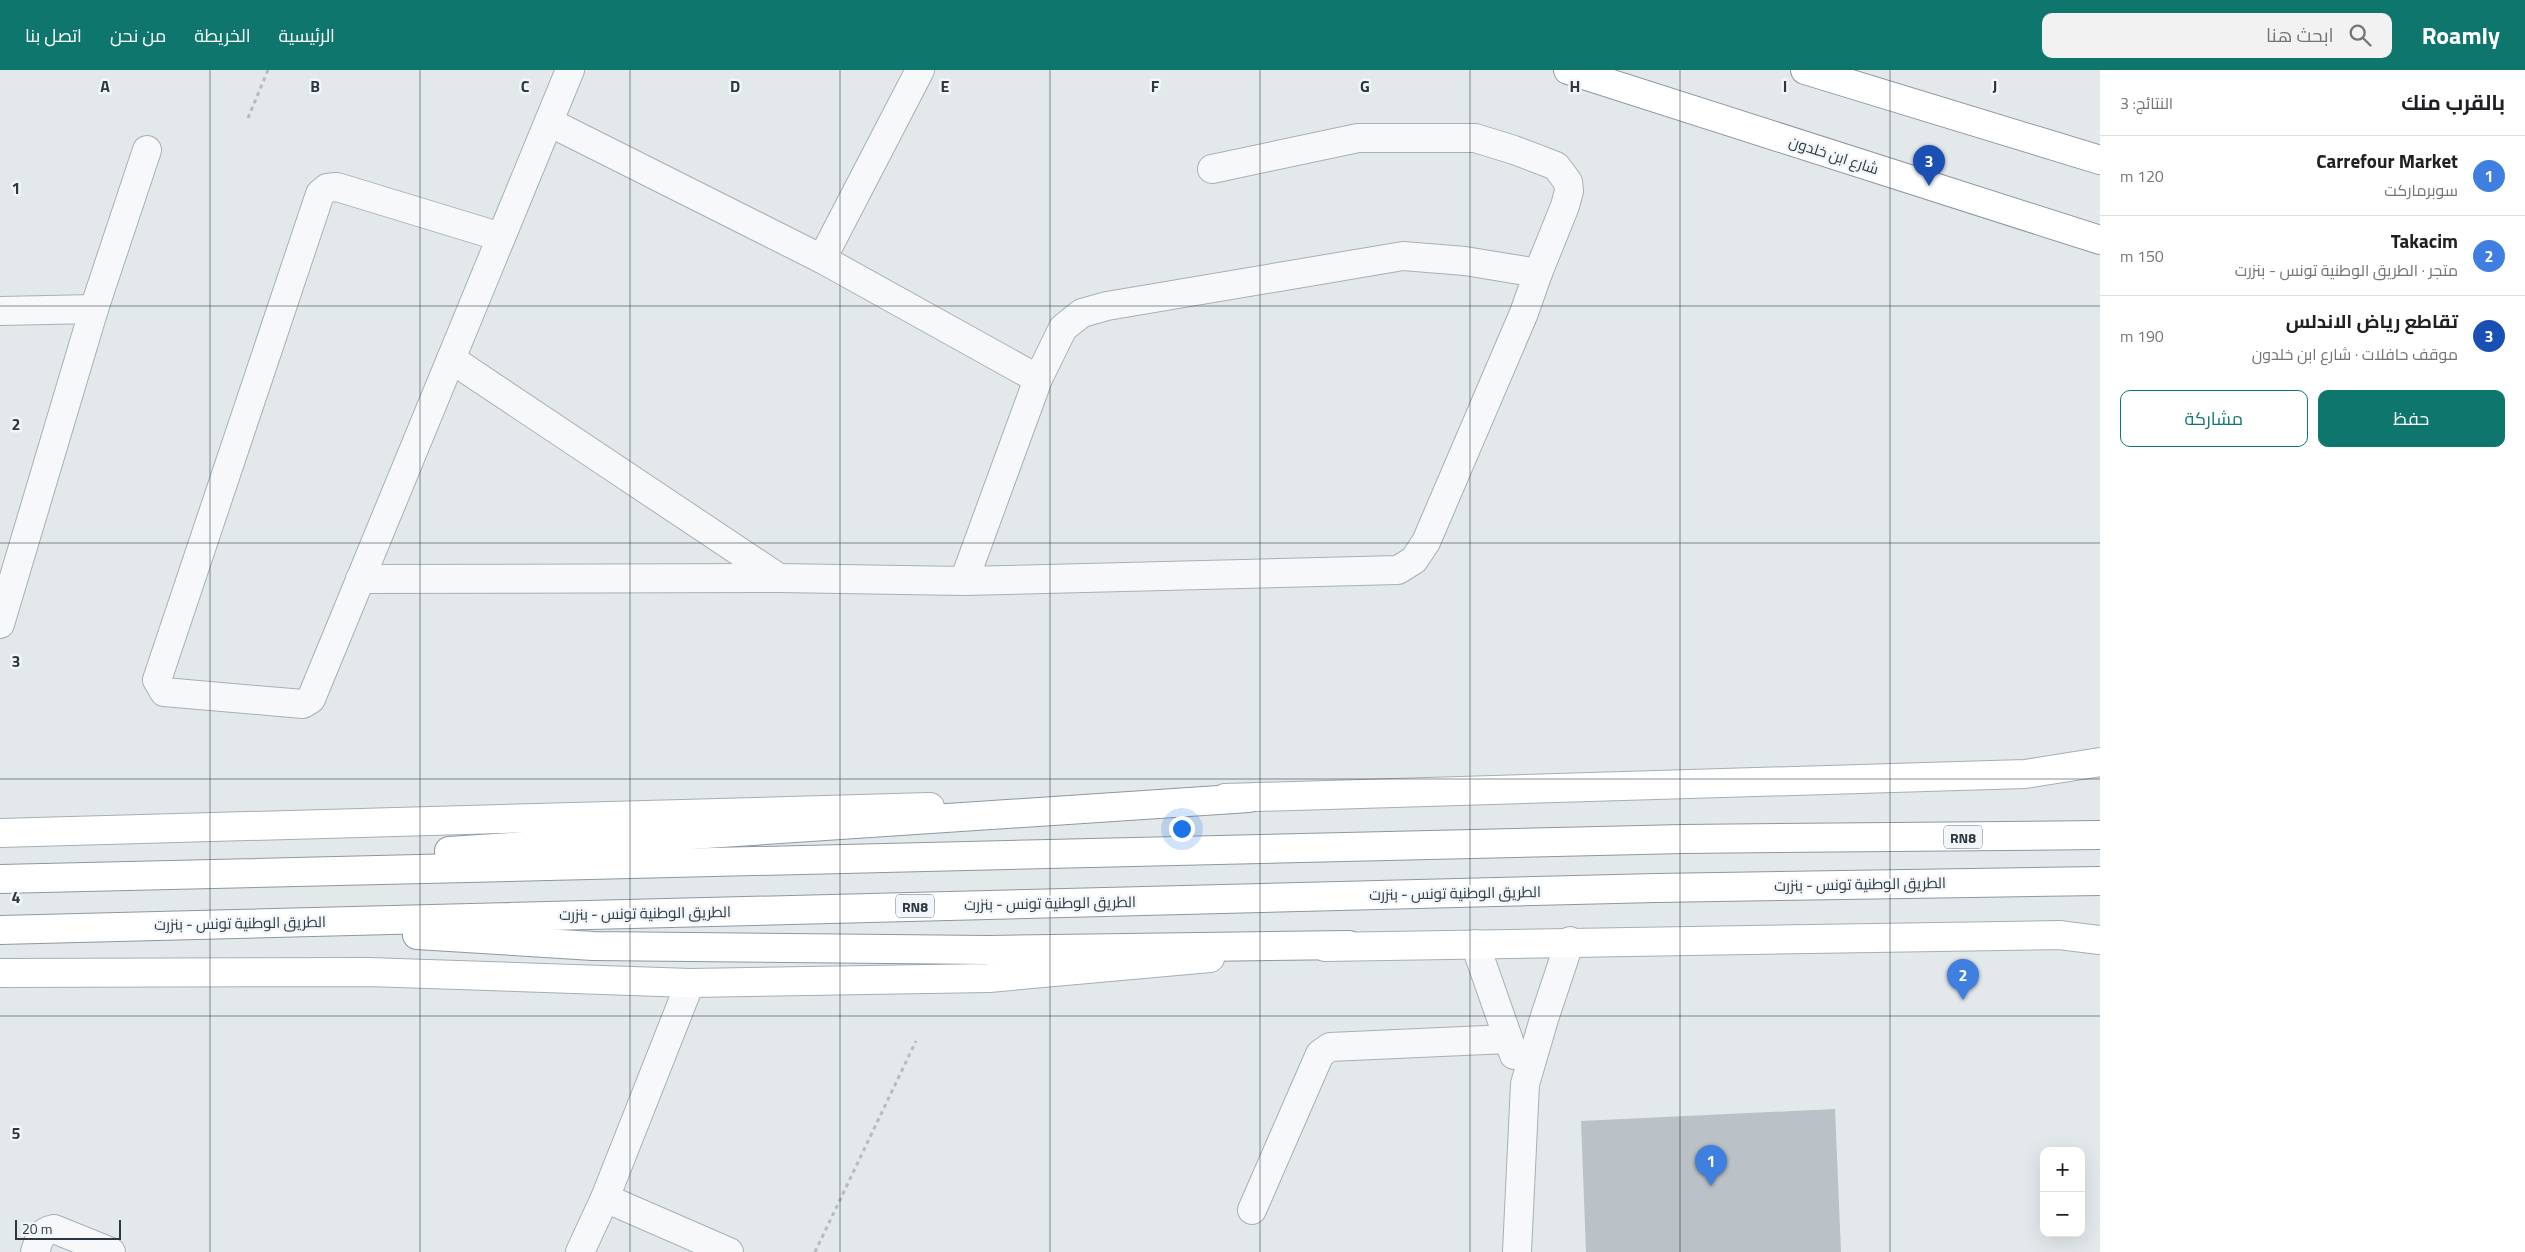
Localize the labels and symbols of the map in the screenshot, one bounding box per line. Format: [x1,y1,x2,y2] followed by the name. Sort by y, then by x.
[100,74,110,98] text: A
[310,74,320,98] text: B
[521,74,530,98] text: C
[730,74,740,98] text: D
[941,74,950,98] text: E
[1151,74,1160,98] text: F
[1360,74,1370,98] text: G
[1570,74,1580,98] text: H
[1783,74,1787,98] text: I
[1993,74,1997,98] text: J
[1786,130,1882,180] street label: شارع ابن خلدون
[1913,145,1945,186] pin: 3
[12,176,20,200] text: 1
[12,412,20,436] text: 2
[12,649,20,673] text: 3
[1169,816,1195,842] your location
[1944,826,1982,849] road number: RN8
[1774,871,1946,897] street label: الطريق الوطنية تونس - بنزرت
[1369,880,1541,906] street label: الطريق الوطنية تونس - بنزرت
[12,885,21,909] text: 4
[964,890,1136,916] street label: الطريق الوطنية تونس - بنزرت
[896,894,934,918] road number: RN8
[559,900,731,926] street label: الطريق الوطنية تونس - بنزرت
[154,910,326,936] street label: الطريق الوطنية تونس - بنزرت
[1947,959,1979,1000] pin: 2
[12,1121,21,1145] text: 5
[1695,1145,1727,1186] pin: 1
[15,1217,121,1240] scale bar

